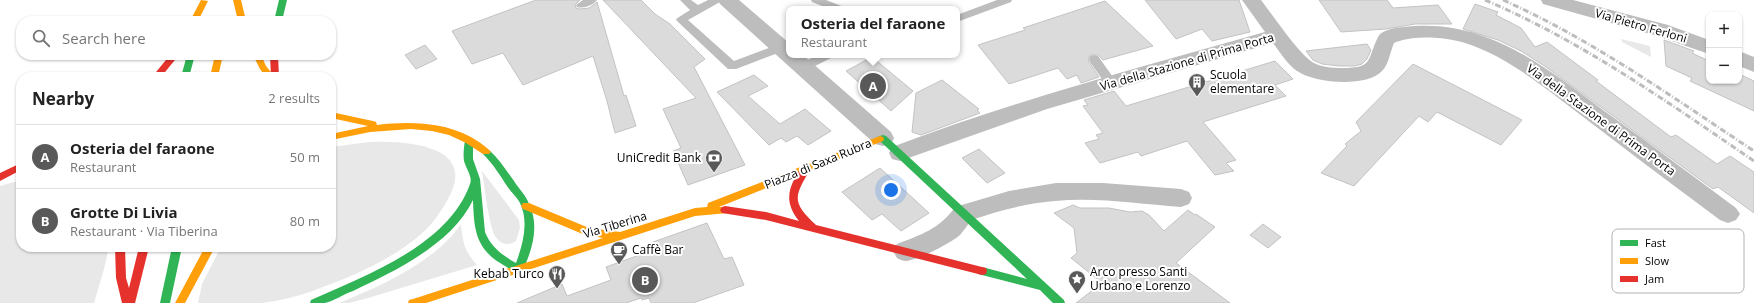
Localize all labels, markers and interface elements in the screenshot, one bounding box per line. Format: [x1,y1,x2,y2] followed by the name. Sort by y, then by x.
[1593,4,1689,47] street label: Via Pietro Ferloni
[786,6,960,58] popup
[1706,12,1742,84] map controls
[1706,12,1742,48] button: +
[801,13,945,33] text: Osteria del faraone
[16,16,336,60] search box
[30,27,52,49] icon: search
[62,28,146,48] text: Search here
[1098,28,1276,95] street label: Via della Stazione di Prima Porta
[801,33,867,51] text: Restaurant
[1706,48,1742,84] button: −
[1523,60,1679,179] street label: Via della Stazione di Prima Porta
[1210,66,1275,97] place label: Scuola elementare
[860,71,886,101] pin: A
[1187,72,1207,97] building icon: Scuola elementare
[32,87,94,110] text: Nearby
[268,89,320,107] text: 2 results
[762,134,874,193] street label: Piazza di Saxa Rubra
[70,138,215,158] text: Osteria del faraone
[41,148,49,166] text: A
[290,148,320,166] text: 50 m
[704,148,724,173] bank icon: UniCredit Bank
[617,149,702,166] place label: UniCredit Bank
[70,158,137,176] text: Restaurant
[881,180,901,200] your location
[70,202,178,222] text: Grotte Di Livia
[581,207,649,242] street label: Via Tiberina
[41,212,49,230] text: B
[290,212,320,230] text: 80 m
[70,222,218,240] text: Restaurant · Via Tiberina
[1612,229,1744,293] legend
[1645,235,1666,250] text: Fast
[609,240,629,265] cafe icon: Caffè Bar
[632,241,684,258] place label: Caffè Bar
[1645,253,1669,268] text: Slow
[1090,263,1191,294] place label: Arco presso Santi Urbano e Lorenzo
[547,264,567,289] restaurant icon: Kebab Turco
[474,265,544,282] place label: Kebab Turco
[632,265,658,295] pin: B
[1067,269,1087,294] place icon: Arco presso Santi Urbano e Lorenzo
[1644,271,1664,286] text: Jam

